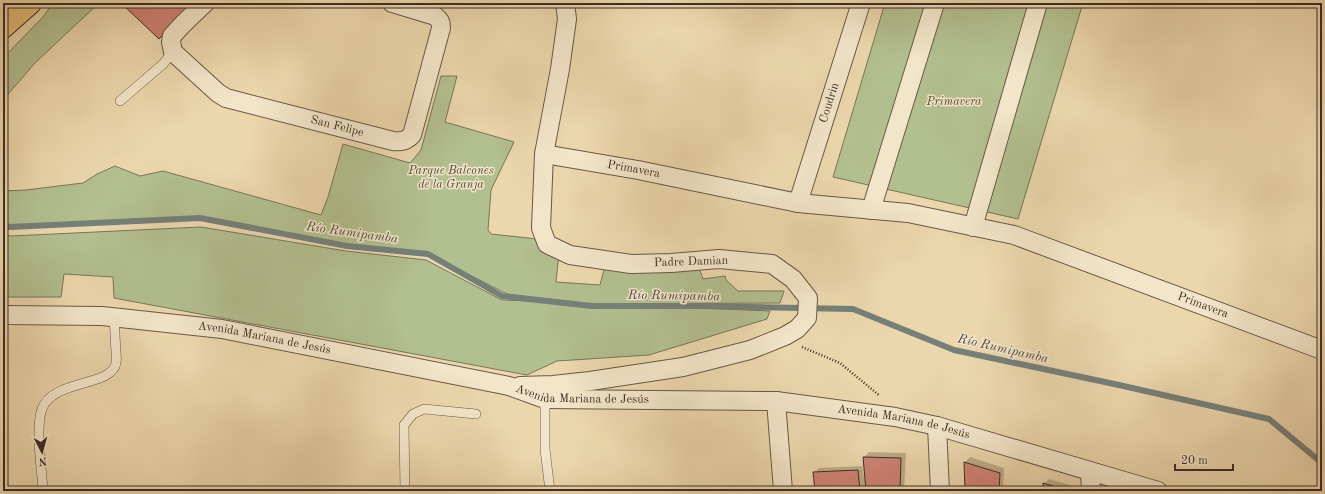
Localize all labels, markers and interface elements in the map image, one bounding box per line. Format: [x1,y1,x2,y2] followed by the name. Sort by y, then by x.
[818,81,842,124] street label: Coudrin
[925,96,982,108] park label: Primavera
[309,114,365,139] street label: San Felipe
[606,159,661,180] street label: Primavera
[407,165,494,191] park label: Parque Balcones de la Granja
[304,220,399,246] water label: Río Rumipamba
[654,255,729,269] street label: Padre Damian
[627,289,720,303] water label: Río Rumipamba
[1176,291,1230,321] street label: Primavera
[197,320,332,356] street label: Avenida Mariana de Jesús
[955,332,1050,366] water label: Río Rumipamba
[514,383,649,406] street label: Avenida Mariana de Jesús
[837,403,971,441] street label: Avenida Mariana de Jesús
[22,432,62,472] north arrow
[1175,446,1233,472] scale bar
[38,455,48,466] text: N
[1181,455,1208,467] text: 20 m

